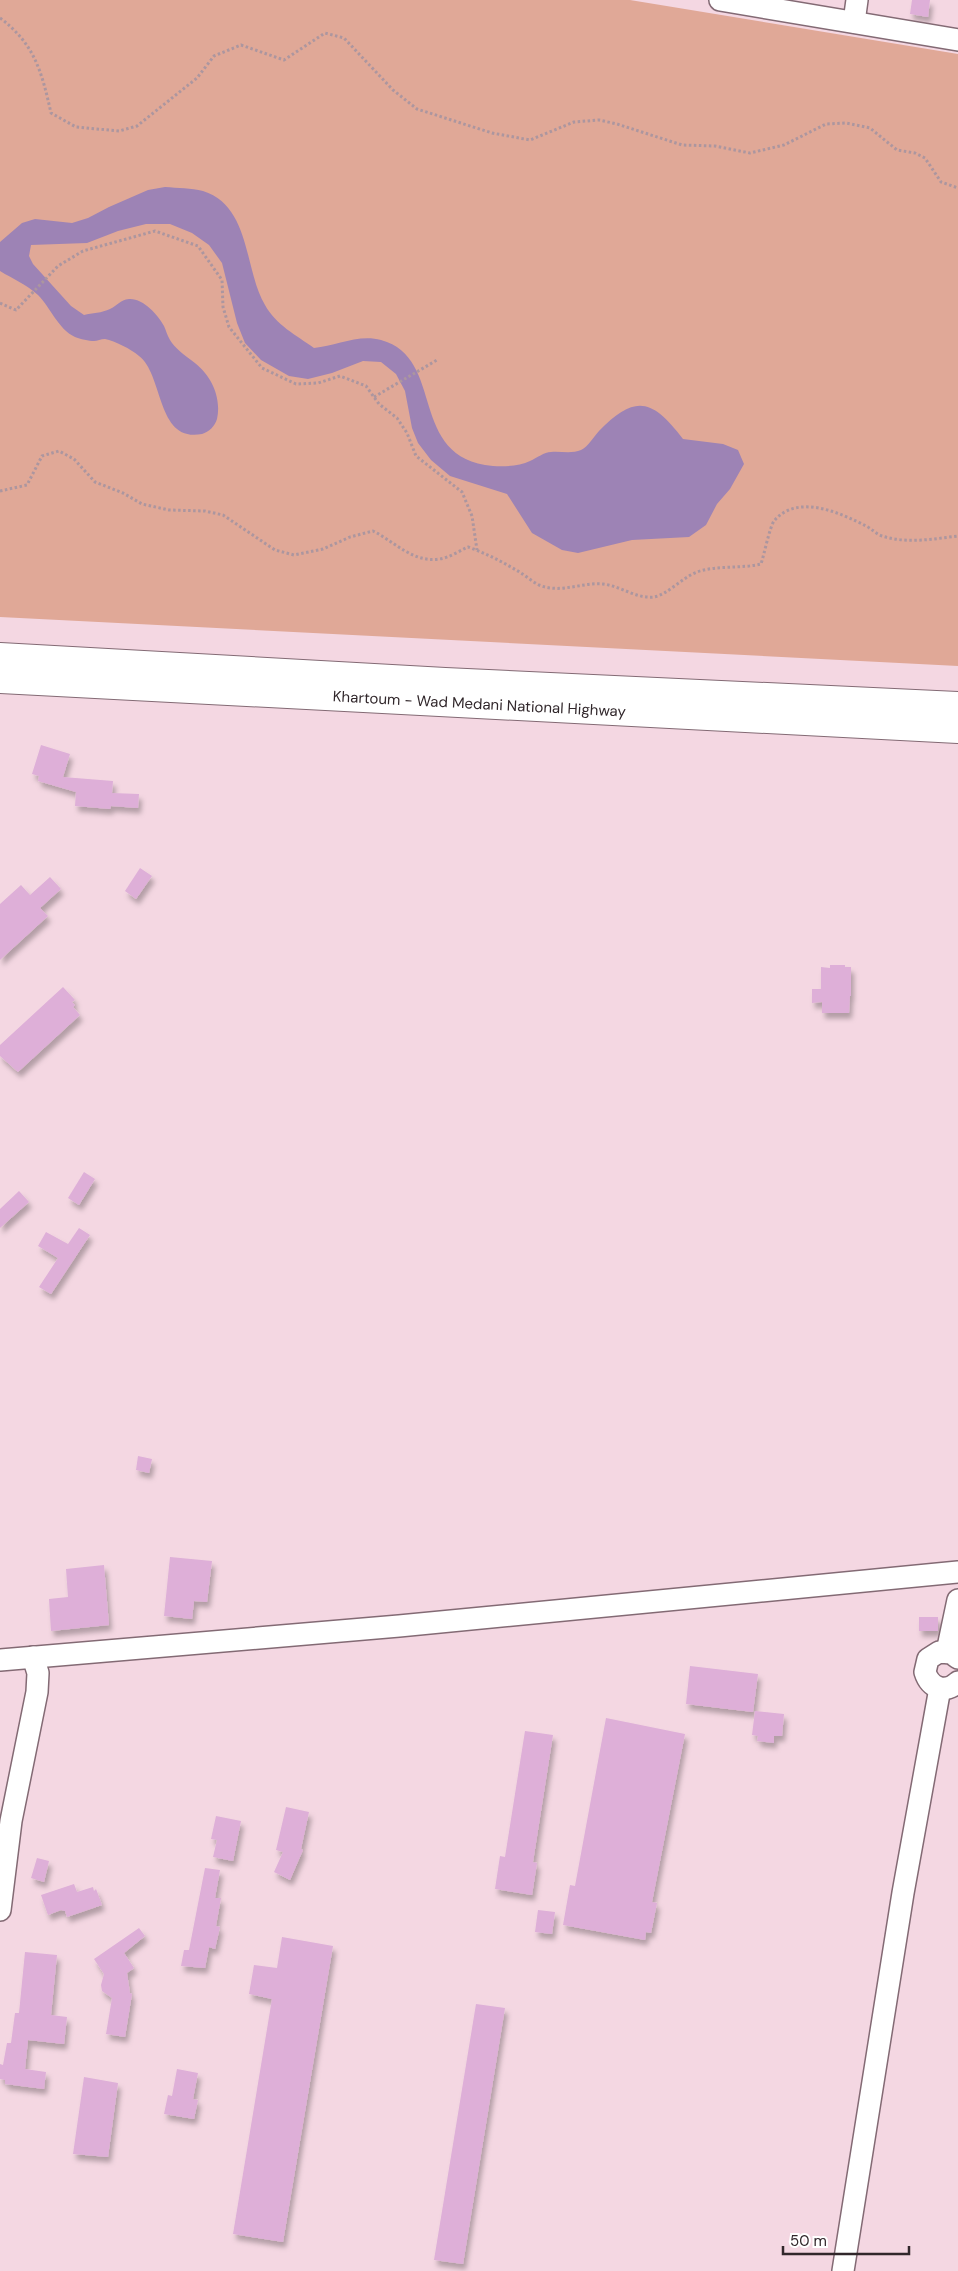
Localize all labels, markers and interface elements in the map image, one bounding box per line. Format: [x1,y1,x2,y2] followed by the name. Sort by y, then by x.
[332,686,627,722] street label: Khartoum - Wad Medani National Highway
[783,2224,909,2256] scale bar
[790,2231,827,2251] text: 50 m

